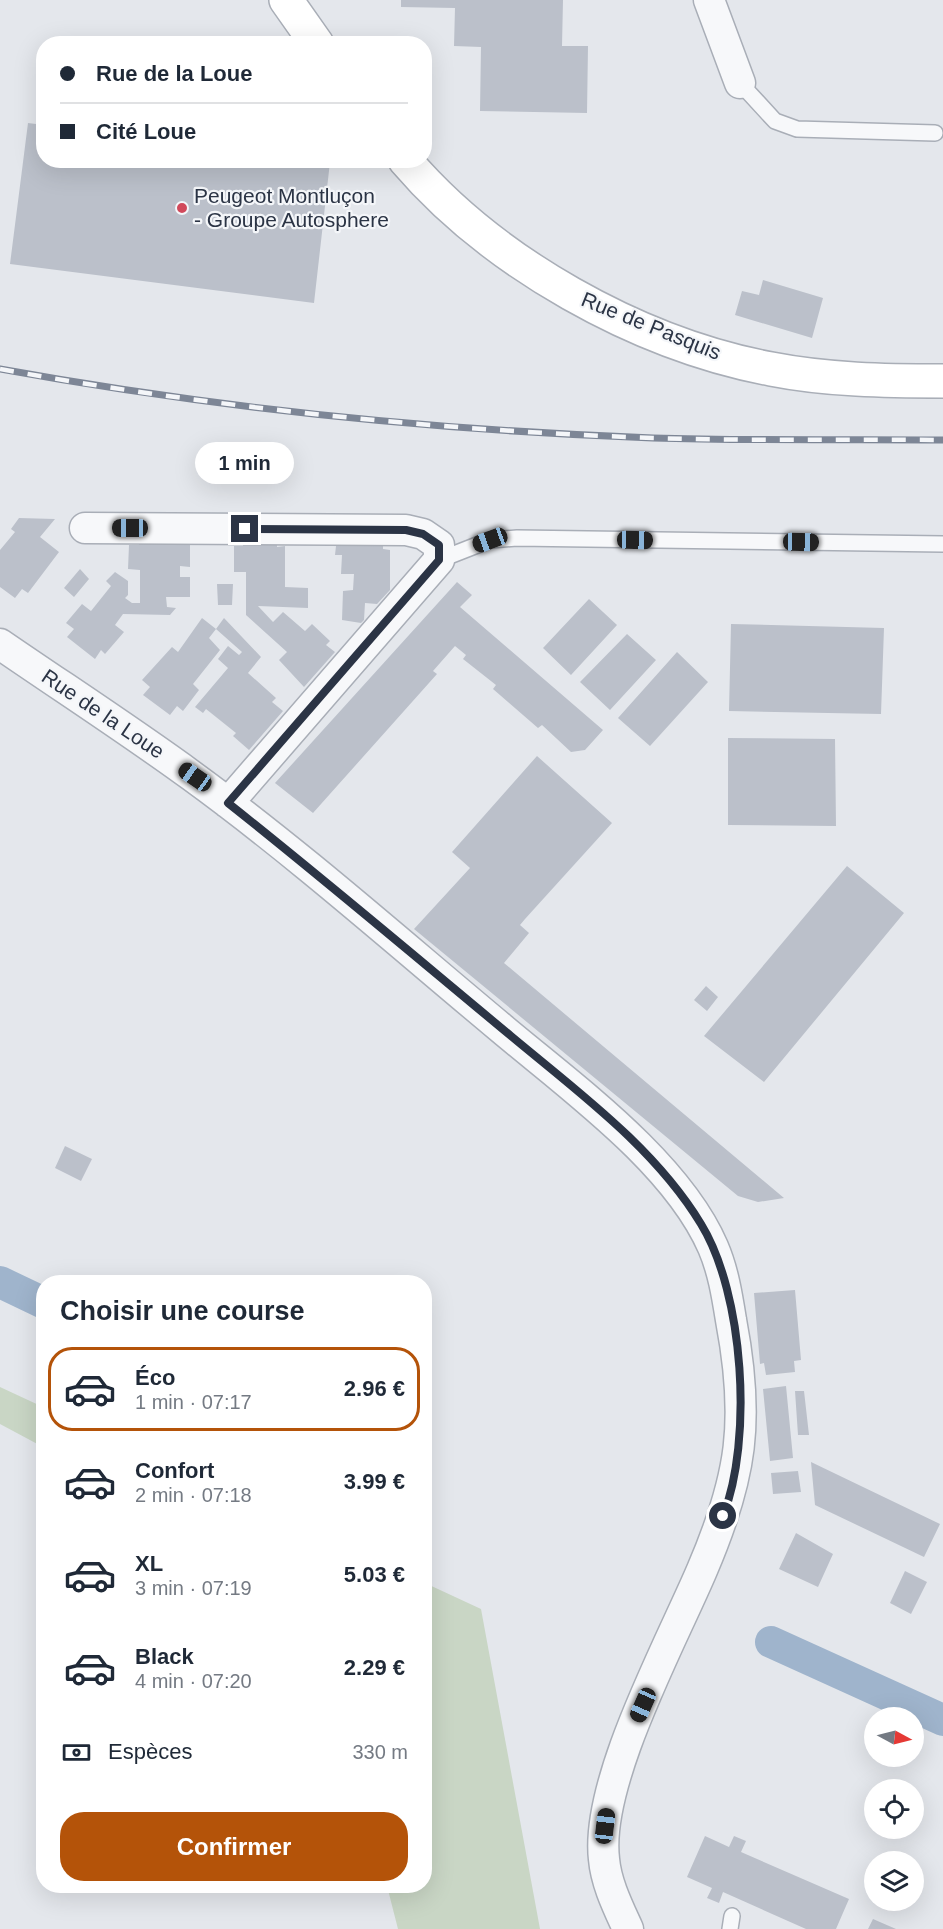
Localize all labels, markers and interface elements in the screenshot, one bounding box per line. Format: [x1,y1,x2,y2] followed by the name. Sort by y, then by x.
[96,61,252,86] text: Rue de la Loue
[96,119,196,144] text: Cité Loue
[194,184,389,231] place label: Peugeot Montluçon - Groupe Autosphere
[175,201,189,215] marker: Peugeot Montluçon - Groupe Autosphere
[578,287,724,364] street label: Rue de Pasquis
[196,442,294,484] callout: 1 min
[218,452,271,474] text: 1 min
[231,515,258,542] route end
[112,519,148,537] car
[470,525,510,555] car
[617,531,653,549] car
[783,533,819,551] car
[38,664,169,763] street label: Rue de la Loue
[175,759,215,795] car
[60,1296,305,1326] text: Choisir une course
[63,1362,117,1416] icon: car
[135,1365,175,1390] text: Éco
[344,1376,405,1401] text: 2.96 €
[135,1391,252,1413] text: 1 min · 07:17
[63,1455,117,1509] icon: car
[135,1458,214,1483] text: Confort
[344,1469,405,1494] text: 3.99 €
[135,1484,252,1506] text: 2 min · 07:18
[709,1502,736,1529] route start
[63,1548,117,1602] icon: car
[135,1551,163,1576] text: XL
[344,1562,405,1587] text: 5.03 €
[135,1577,252,1599] text: 3 min · 07:19
[63,1641,117,1695] icon: car
[135,1644,194,1669] text: Black
[344,1655,405,1680] text: 2.29 €
[135,1670,252,1692] text: 4 min · 07:20
[627,1685,659,1725] car
[864,1707,924,1767] north arrow
[864,1707,924,1911] map controls
[60,1736,93,1769] icon: cash
[108,1739,192,1764] text: Espèces
[352,1741,408,1763] text: 330 m
[864,1779,924,1839] button: locate
[594,1807,616,1845] car
[60,1812,408,1881] button: Confirmer
[864,1851,924,1911] button: layers

